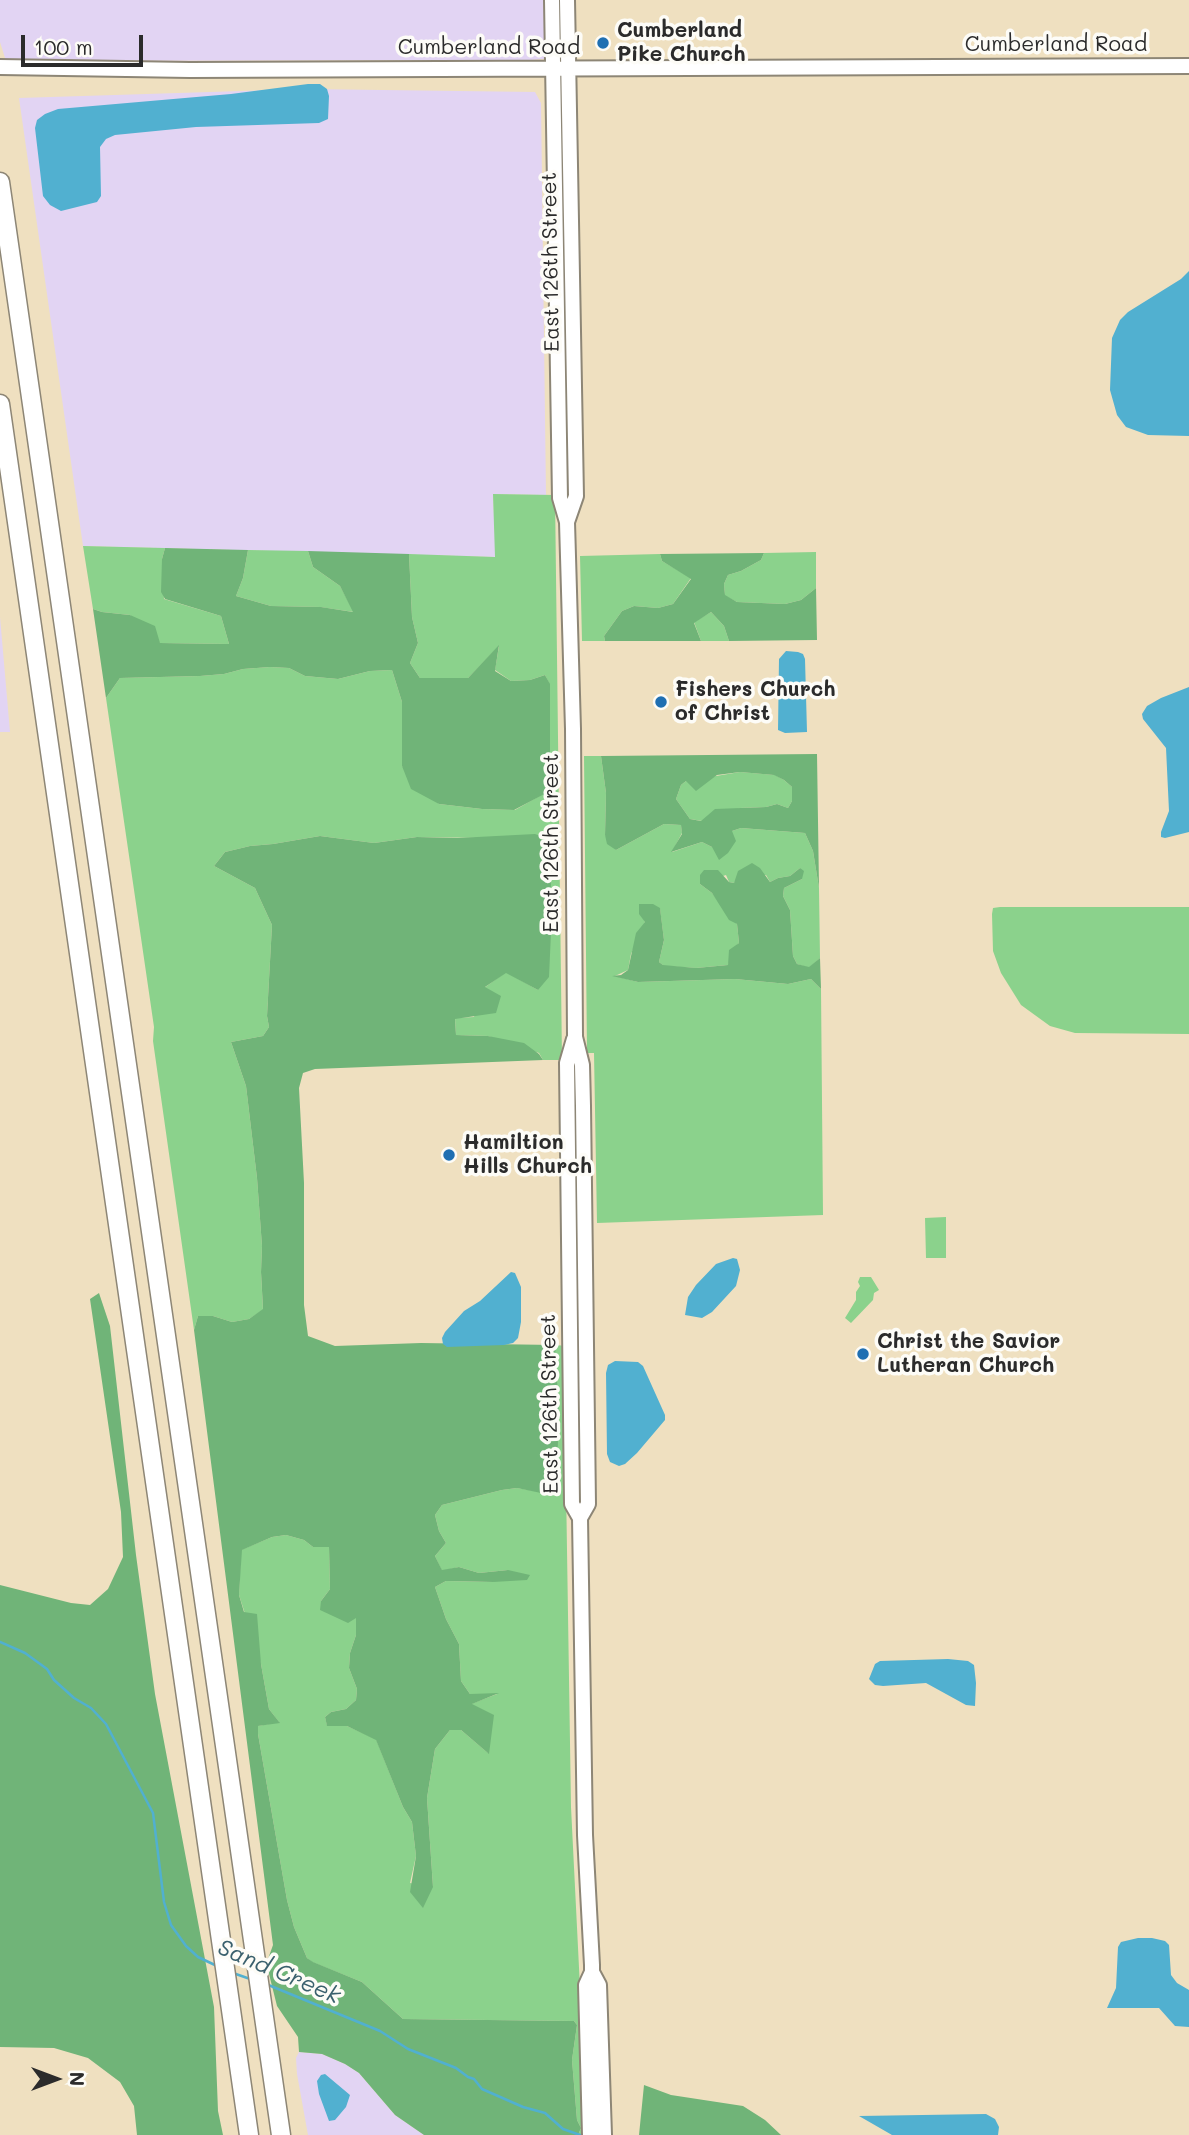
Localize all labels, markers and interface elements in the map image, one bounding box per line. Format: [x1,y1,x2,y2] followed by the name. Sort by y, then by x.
[617,18,745,68] place label: Cumberland Pike Church
[24,21,147,65] scale bar
[965,32,1147,58] street label: Cumberland Road
[34,33,93,60] text: 100 m
[398,35,580,61] street label: Cumberland Road
[595,35,611,51] marker: Cumberland Pike Church
[537,172,565,352] street label: East 126th Street
[675,677,835,727] place label: Fishers Church of Christ
[653,694,669,710] marker: Fishers Church of Christ
[539,753,565,933] street label: East 126th Street
[463,1130,592,1180] place label: Hamiltion Hills Church
[441,1147,457,1163] marker: Hamiltion Hills Church
[536,1314,564,1494] street label: East 126th Street
[877,1329,1060,1379] place label: Christ the Savior Lutheran Church
[855,1346,871,1362] marker: Christ the Savior Lutheran Church
[213,1934,345,2010] water label: Sand Creek
[21,2044,91,2114] north arrow
[65,2072,90,2086] text: N

